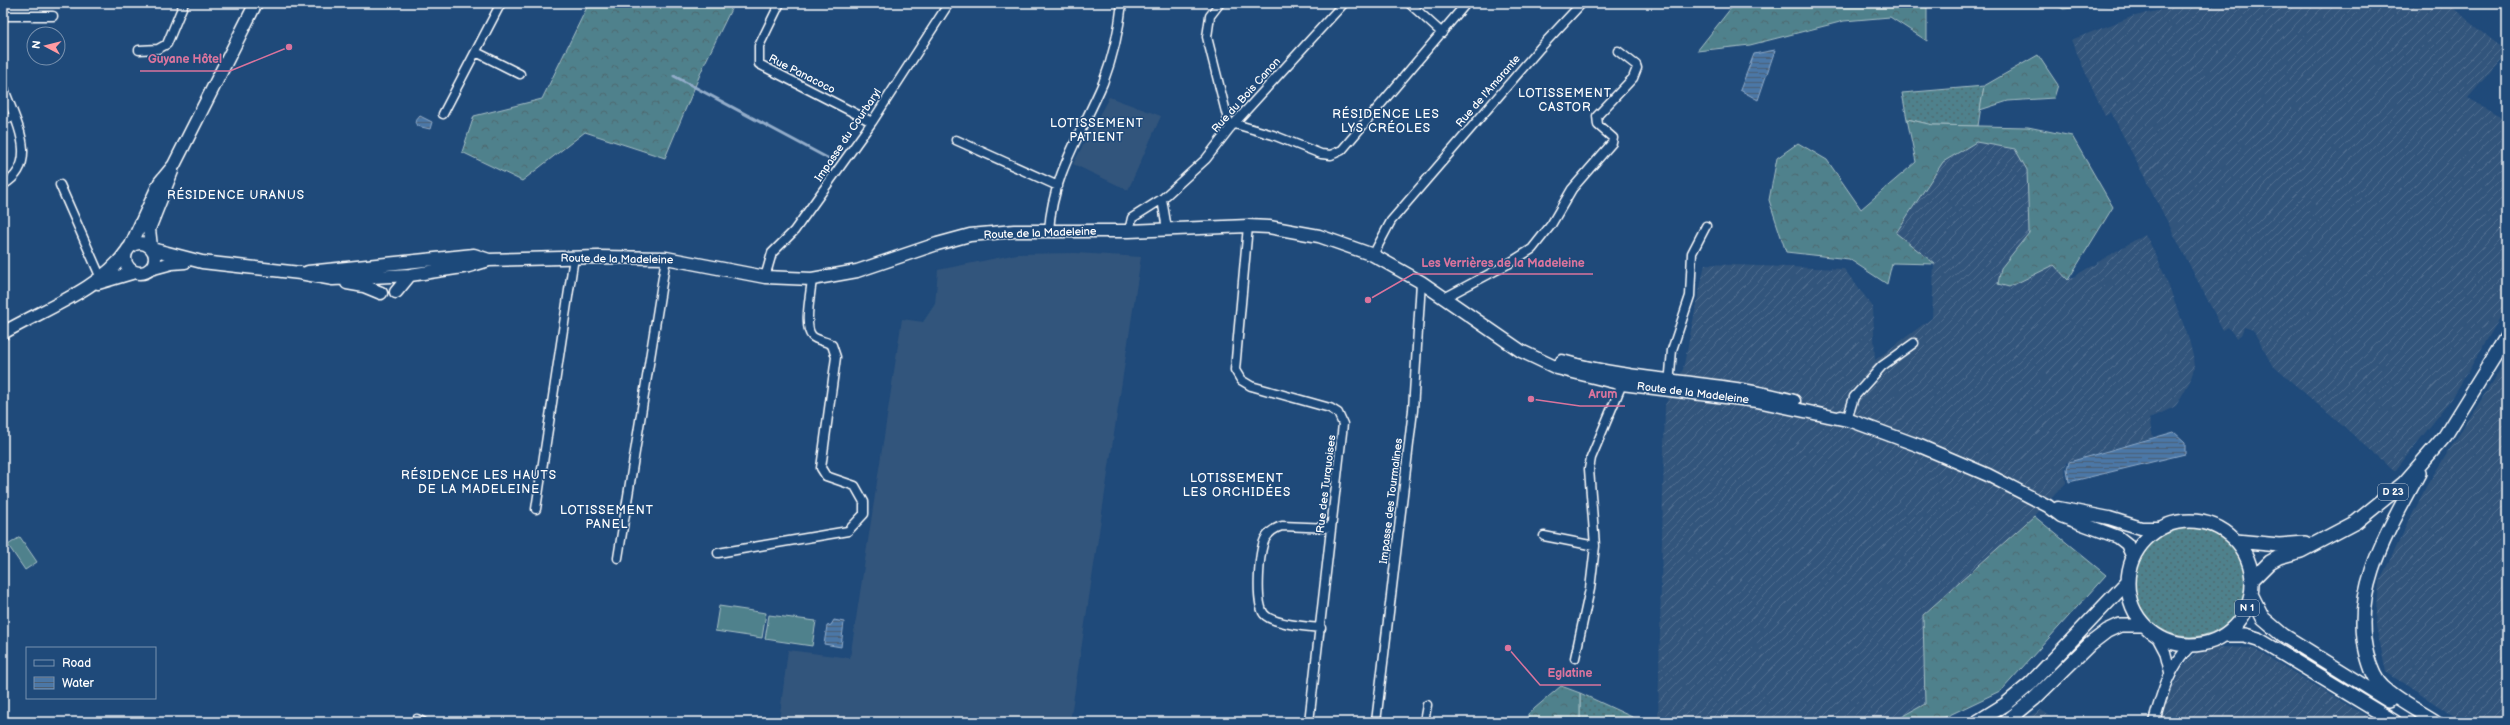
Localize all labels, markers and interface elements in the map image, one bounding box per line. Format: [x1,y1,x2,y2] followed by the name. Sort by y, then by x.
[26,26,66,66] north arrow
[30,40,44,50] text: N
[140,47,230,71] callout: Guyane Hôtel
[148,52,222,67] text: Guyane Hôtel
[767,52,837,96] street label: Rue Panacoco
[1453,52,1523,130] street label: Rue de l'Amarante
[1209,55,1283,135] street label: Rue du Bois Canon
[812,86,884,184] street label: Impasse du Courbaryl
[1518,86,1612,115] district label: LOTISSEMENT CASTOR
[1332,106,1440,136] district label: RÉSIDENCE LES LYS CRÉOLES
[1050,116,1144,145] district label: LOTISSEMENT PATIENT
[167,187,305,203] district label: RÉSIDENCE URANUS
[983,225,1097,241] street label: Route de la Madeleine
[1413,250,1593,274] callout: Les Verrières de la Madeleine
[561,252,674,266] street label: Route de la Madeleine
[1421,256,1585,271] text: Les Verrières de la Madeleine
[1636,380,1750,406] street label: Route de la Madeleine
[1580,382,1625,406] callout: Arum
[1588,387,1617,402] text: Arum
[1314,434,1339,534] street label: Rue des Turquoises
[1377,437,1405,565] street label: Impasse des Tourmalines
[401,467,557,497] district label: RÉSIDENCE LES HAUTS DE LA MADELEINE
[1183,471,1291,500] district label: LOTISSEMENT LES ORCHIDÉES
[2378,484,2408,500] road number: D 23
[560,503,654,532] district label: LOTISSEMENT PANEL
[2235,600,2259,616] road number: N 1
[26,647,156,699] legend
[62,656,91,671] text: Road
[1540,661,1601,685] callout: Eglatine
[1548,666,1593,681] text: Eglatine
[62,676,94,691] text: Water

